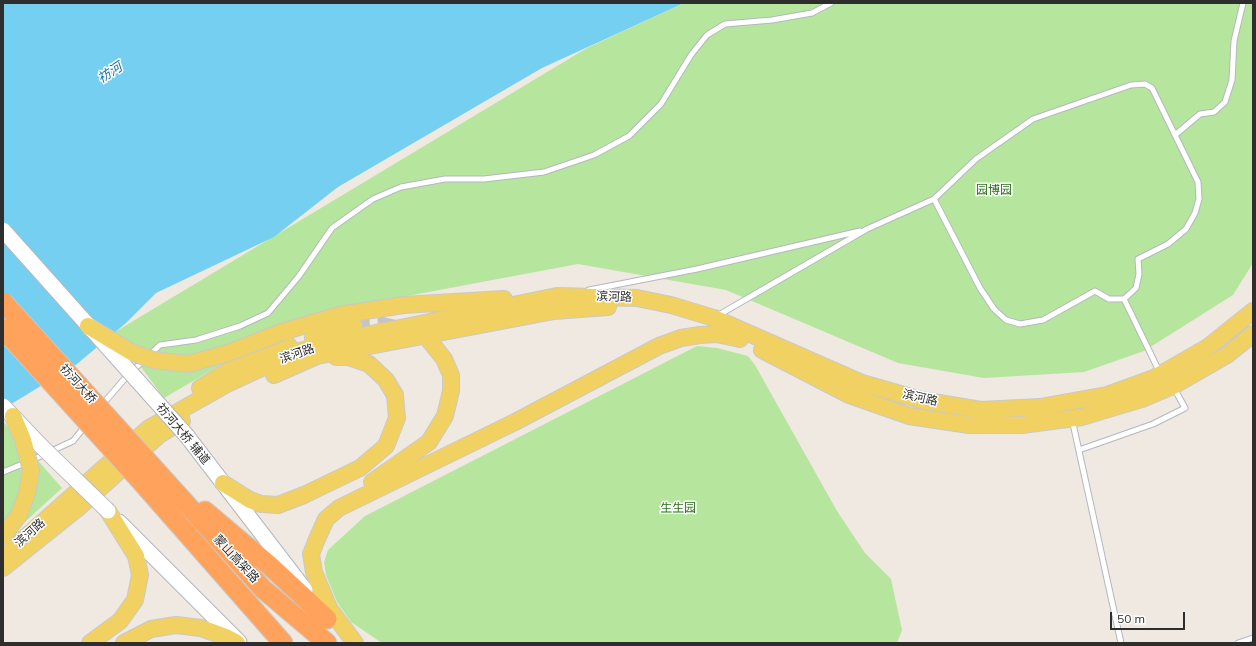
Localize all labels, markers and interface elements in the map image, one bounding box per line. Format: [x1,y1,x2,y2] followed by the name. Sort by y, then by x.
[95,59,125,87] water label: 祊河
[976,183,1012,197] park label: 园博园
[596,289,632,305] street label: 滨河路
[278,341,316,367] street label: 滨河路
[57,361,99,407] street label: 祊河大桥
[901,387,939,409] street label: 滨河路
[153,401,213,467] street label: 祊河大桥 辅道
[660,501,696,515] park label: 生生园
[12,516,48,550] street label: 滨河路
[210,532,262,586] street label: 蒙山高架路
[1112,604,1187,630] scale bar
[1117,611,1145,626] text: 50 m

